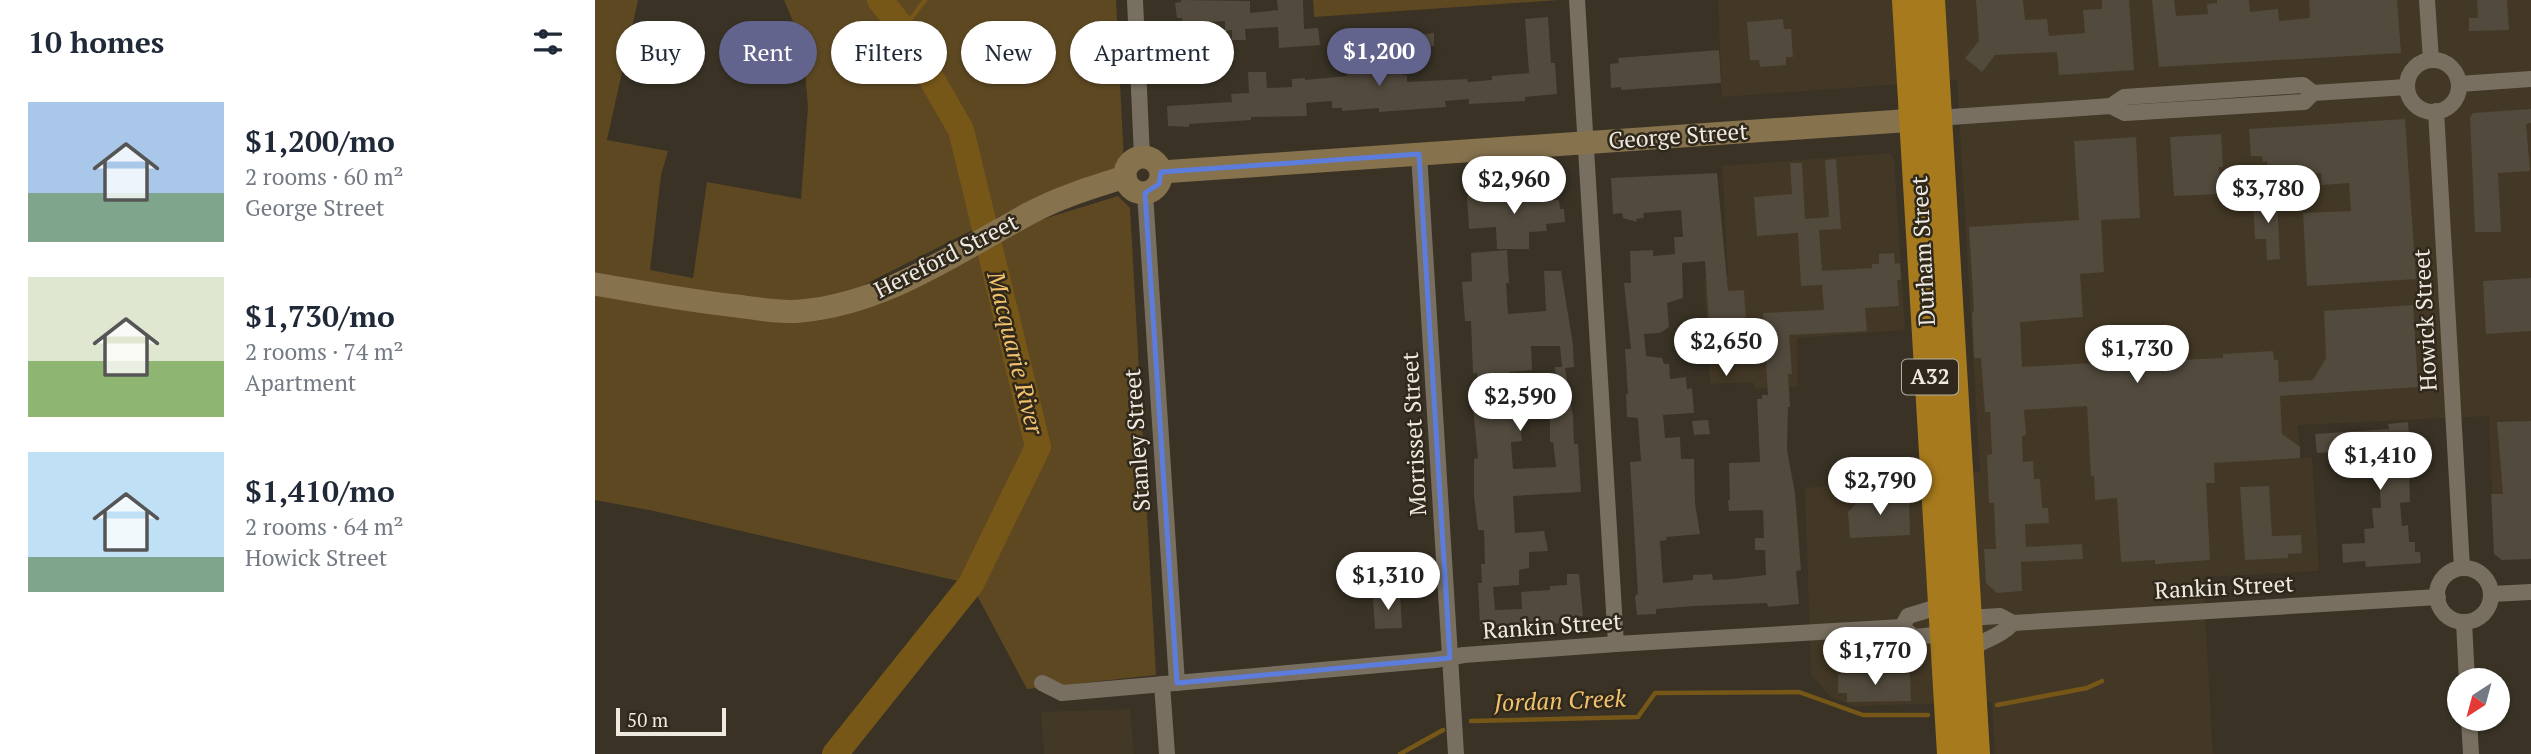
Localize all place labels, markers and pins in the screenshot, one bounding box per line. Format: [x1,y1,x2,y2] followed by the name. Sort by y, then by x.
[1322,28,1436,88] pin: $1,200
[1457,156,1571,216] pin: $2,960
[2211,166,2325,225] pin: $3,780
[1669,318,1783,378] pin: $2,650
[2080,326,2194,385] pin: $1,730
[1463,374,1577,433] pin: $2,590
[2323,433,2437,492] pin: $1,410
[1823,458,1937,517] pin: $2,790
[1331,552,1445,612] pin: $1,310
[1818,628,1932,687] pin: $1,770

